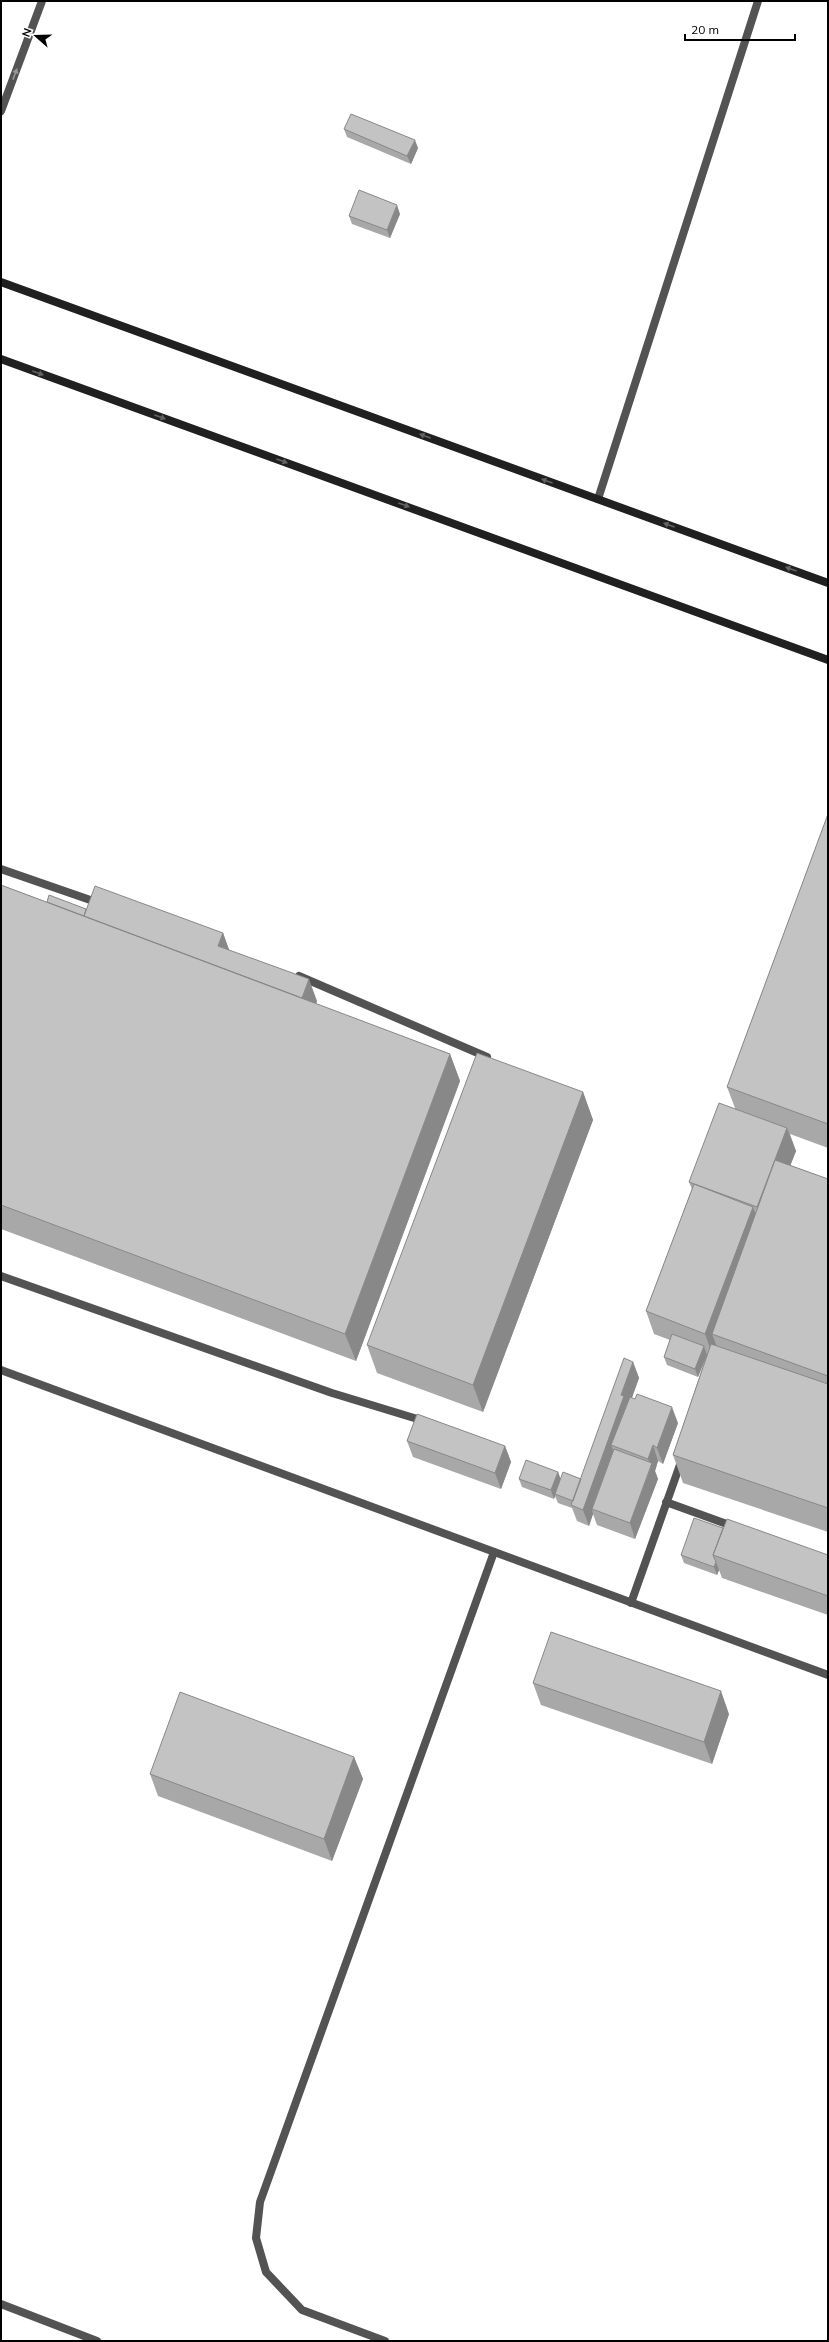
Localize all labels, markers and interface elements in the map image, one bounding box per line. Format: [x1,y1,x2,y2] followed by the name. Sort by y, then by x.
[16,16,56,56] north arrow
[685,16,795,42] scale bar
[691,22,719,37] text: 20 m
[19,26,35,39] text: N
[12,68,18,80] one-way arrow
[32,370,44,376] one-way arrow
[154,414,166,420] one-way arrow
[418,433,430,439] one-way arrow
[277,459,289,465] one-way arrow
[541,477,553,483] one-way arrow
[399,503,411,509] one-way arrow
[663,522,675,528] one-way arrow
[785,566,797,572] one-way arrow

